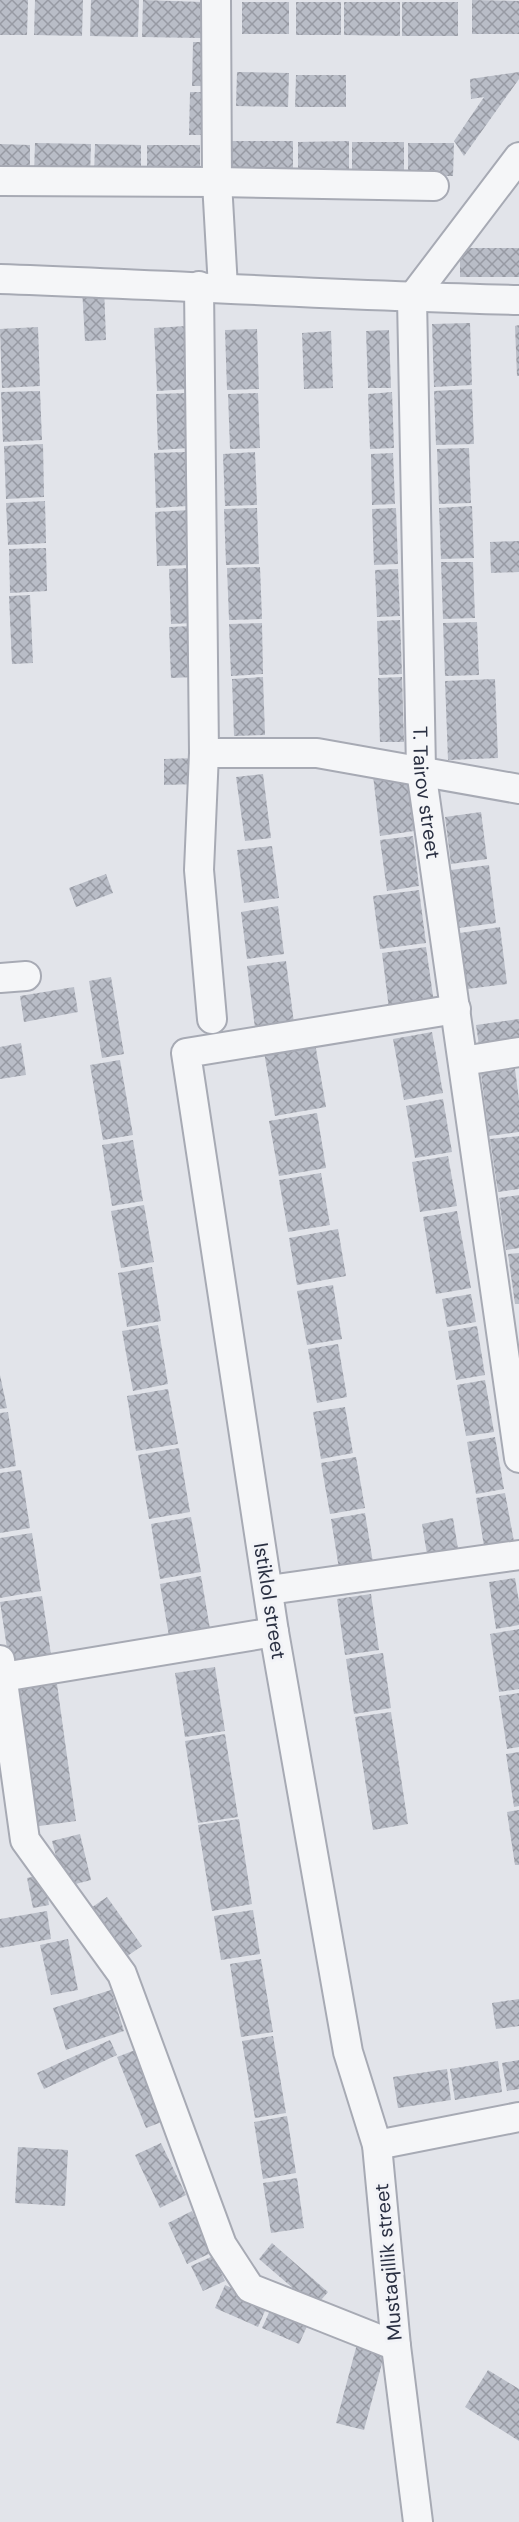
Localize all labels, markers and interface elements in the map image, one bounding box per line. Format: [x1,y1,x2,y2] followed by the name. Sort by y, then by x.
[407,726,447,861] street label: T. Tairov street
[248,1541,292,1661] street label: Istiklol street
[368,2182,408,2342] street label: Mustaqillik street

